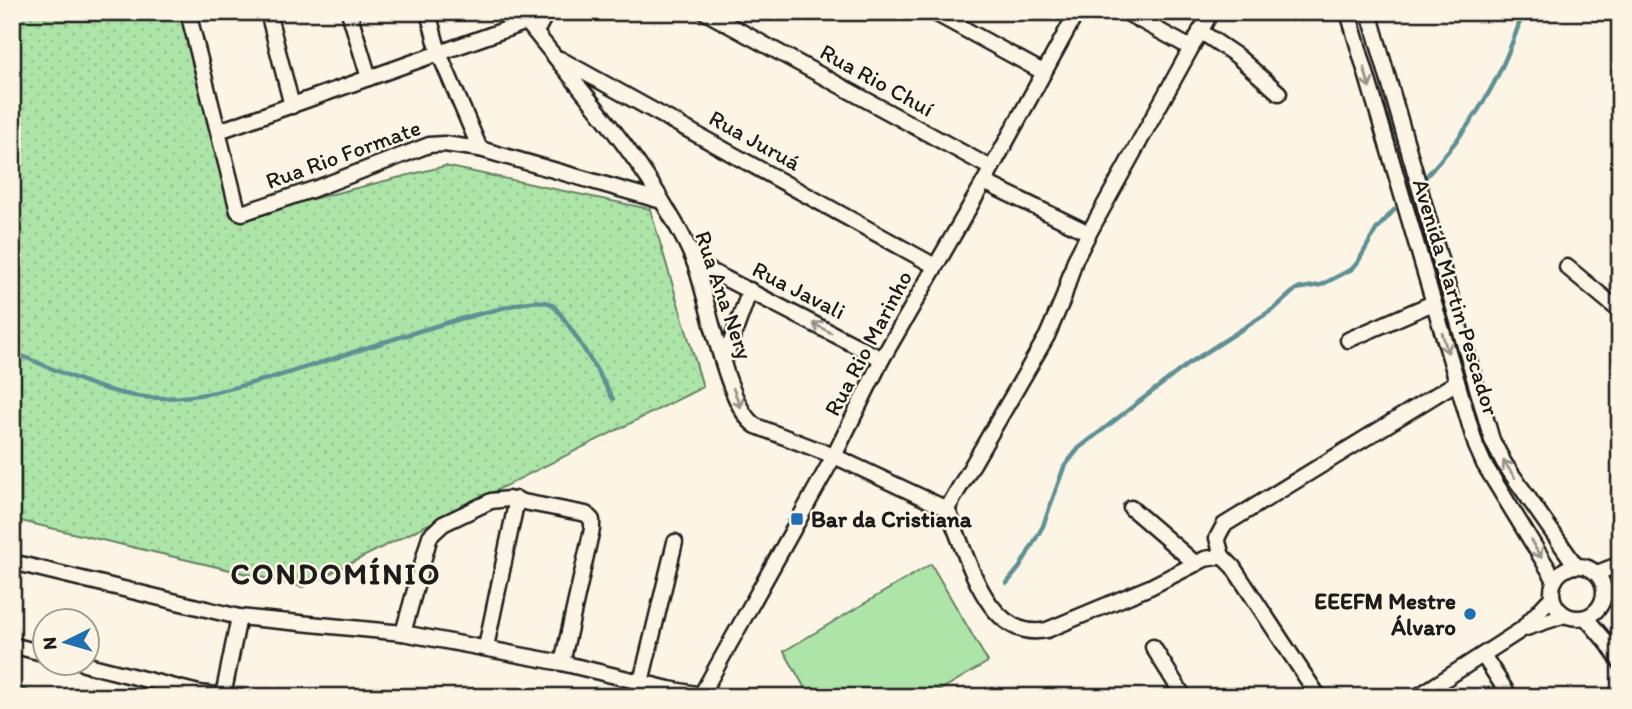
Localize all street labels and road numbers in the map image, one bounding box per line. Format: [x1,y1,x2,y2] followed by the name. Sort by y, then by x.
[815,37,939,123] street label: Rua Rio Chuí
[704,103,806,177] street label: Rua Juruá
[262,113,424,195] street label: Rua Rio Formate
[1407,175,1505,419] street label: Avenida Martin Pescador
[689,227,759,363] street label: Rua Ana Nery
[748,255,850,325] street label: Rua Javali
[818,266,918,420] street label: Rua Rio Marinho

